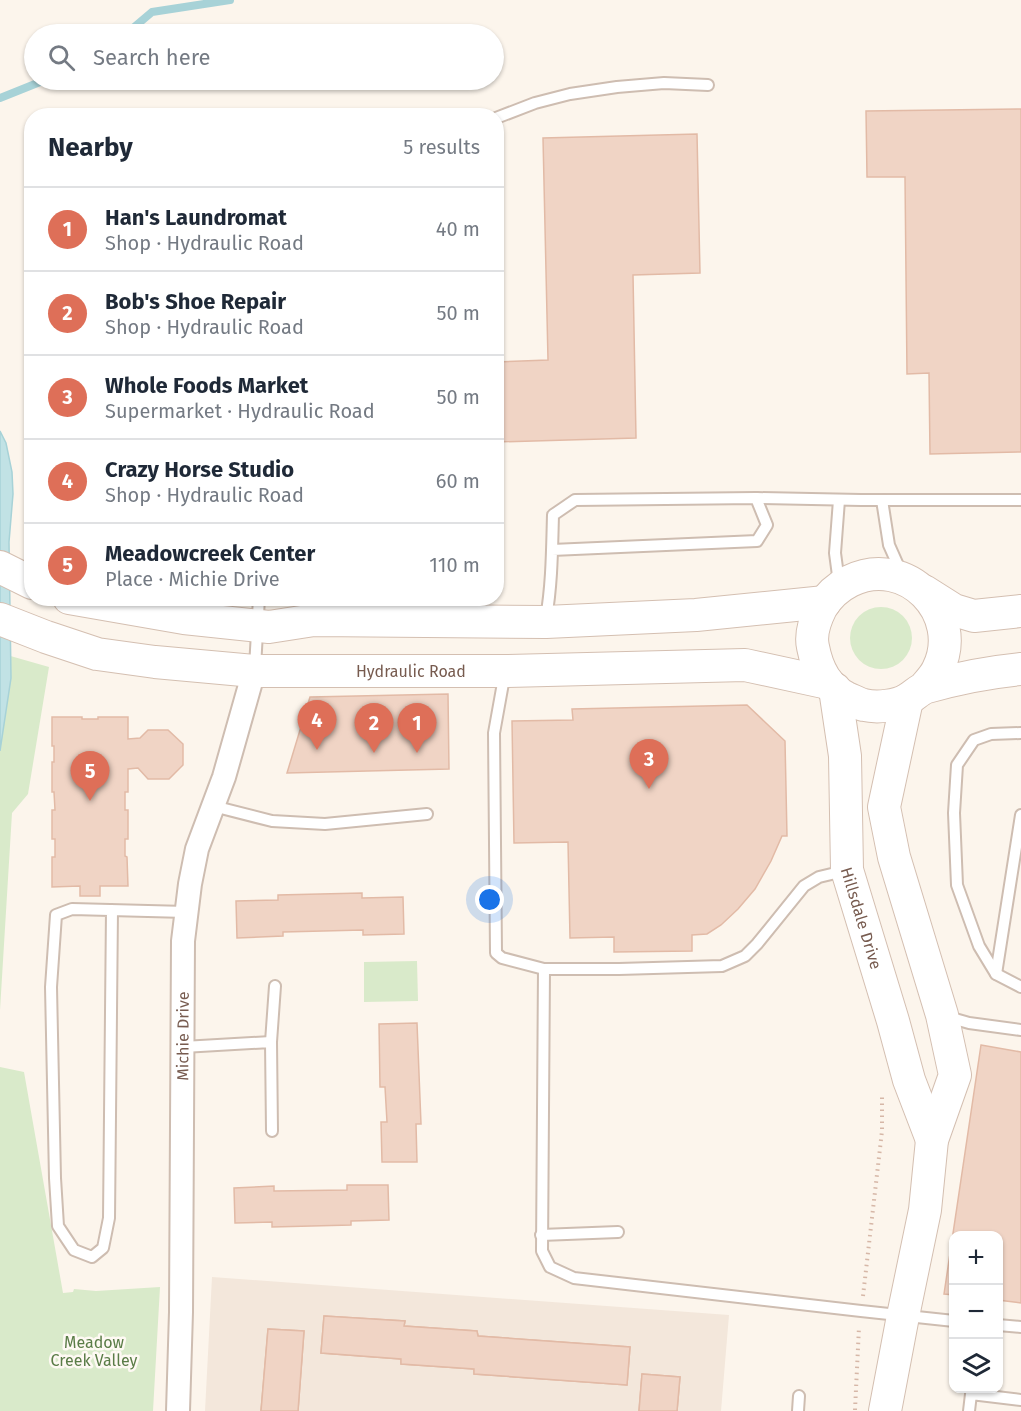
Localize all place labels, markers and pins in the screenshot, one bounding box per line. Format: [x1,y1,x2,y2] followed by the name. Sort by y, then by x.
[298,700,336,750] pin: 4
[354,704,394,753] pin: 2
[398,704,436,753] pin: 1
[630,740,668,789] pin: 3
[70,752,110,801] pin: 5

